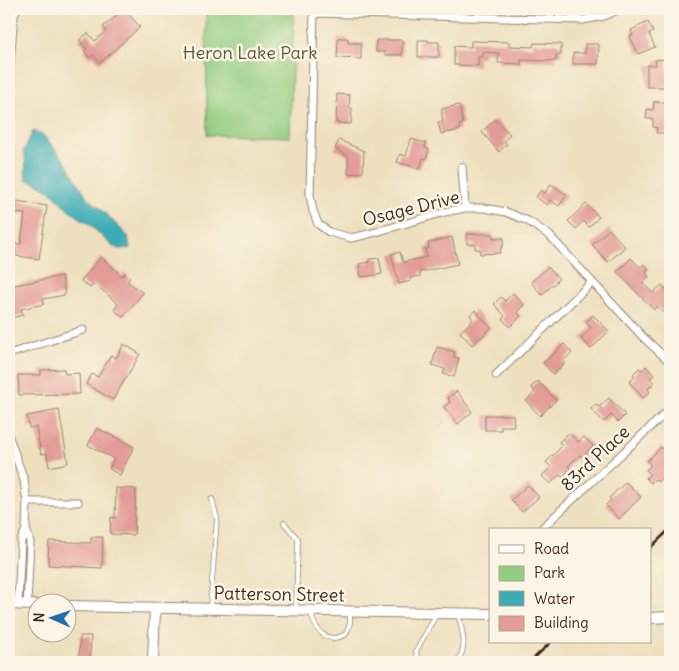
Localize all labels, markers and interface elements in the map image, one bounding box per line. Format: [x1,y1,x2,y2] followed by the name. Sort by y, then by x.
[183,41,317,64] park label: Heron Lake Park
[360,185,462,231] street label: Osage Drive
[556,420,634,496] street label: 83rd Place
[489,528,652,644] legend
[534,539,569,558] text: Road
[534,563,565,582] text: Park
[213,581,345,607] street label: Patterson Street
[534,589,575,608] text: Water
[28,594,78,644] north arrow
[30,612,48,623] text: N
[534,613,589,632] text: Building

